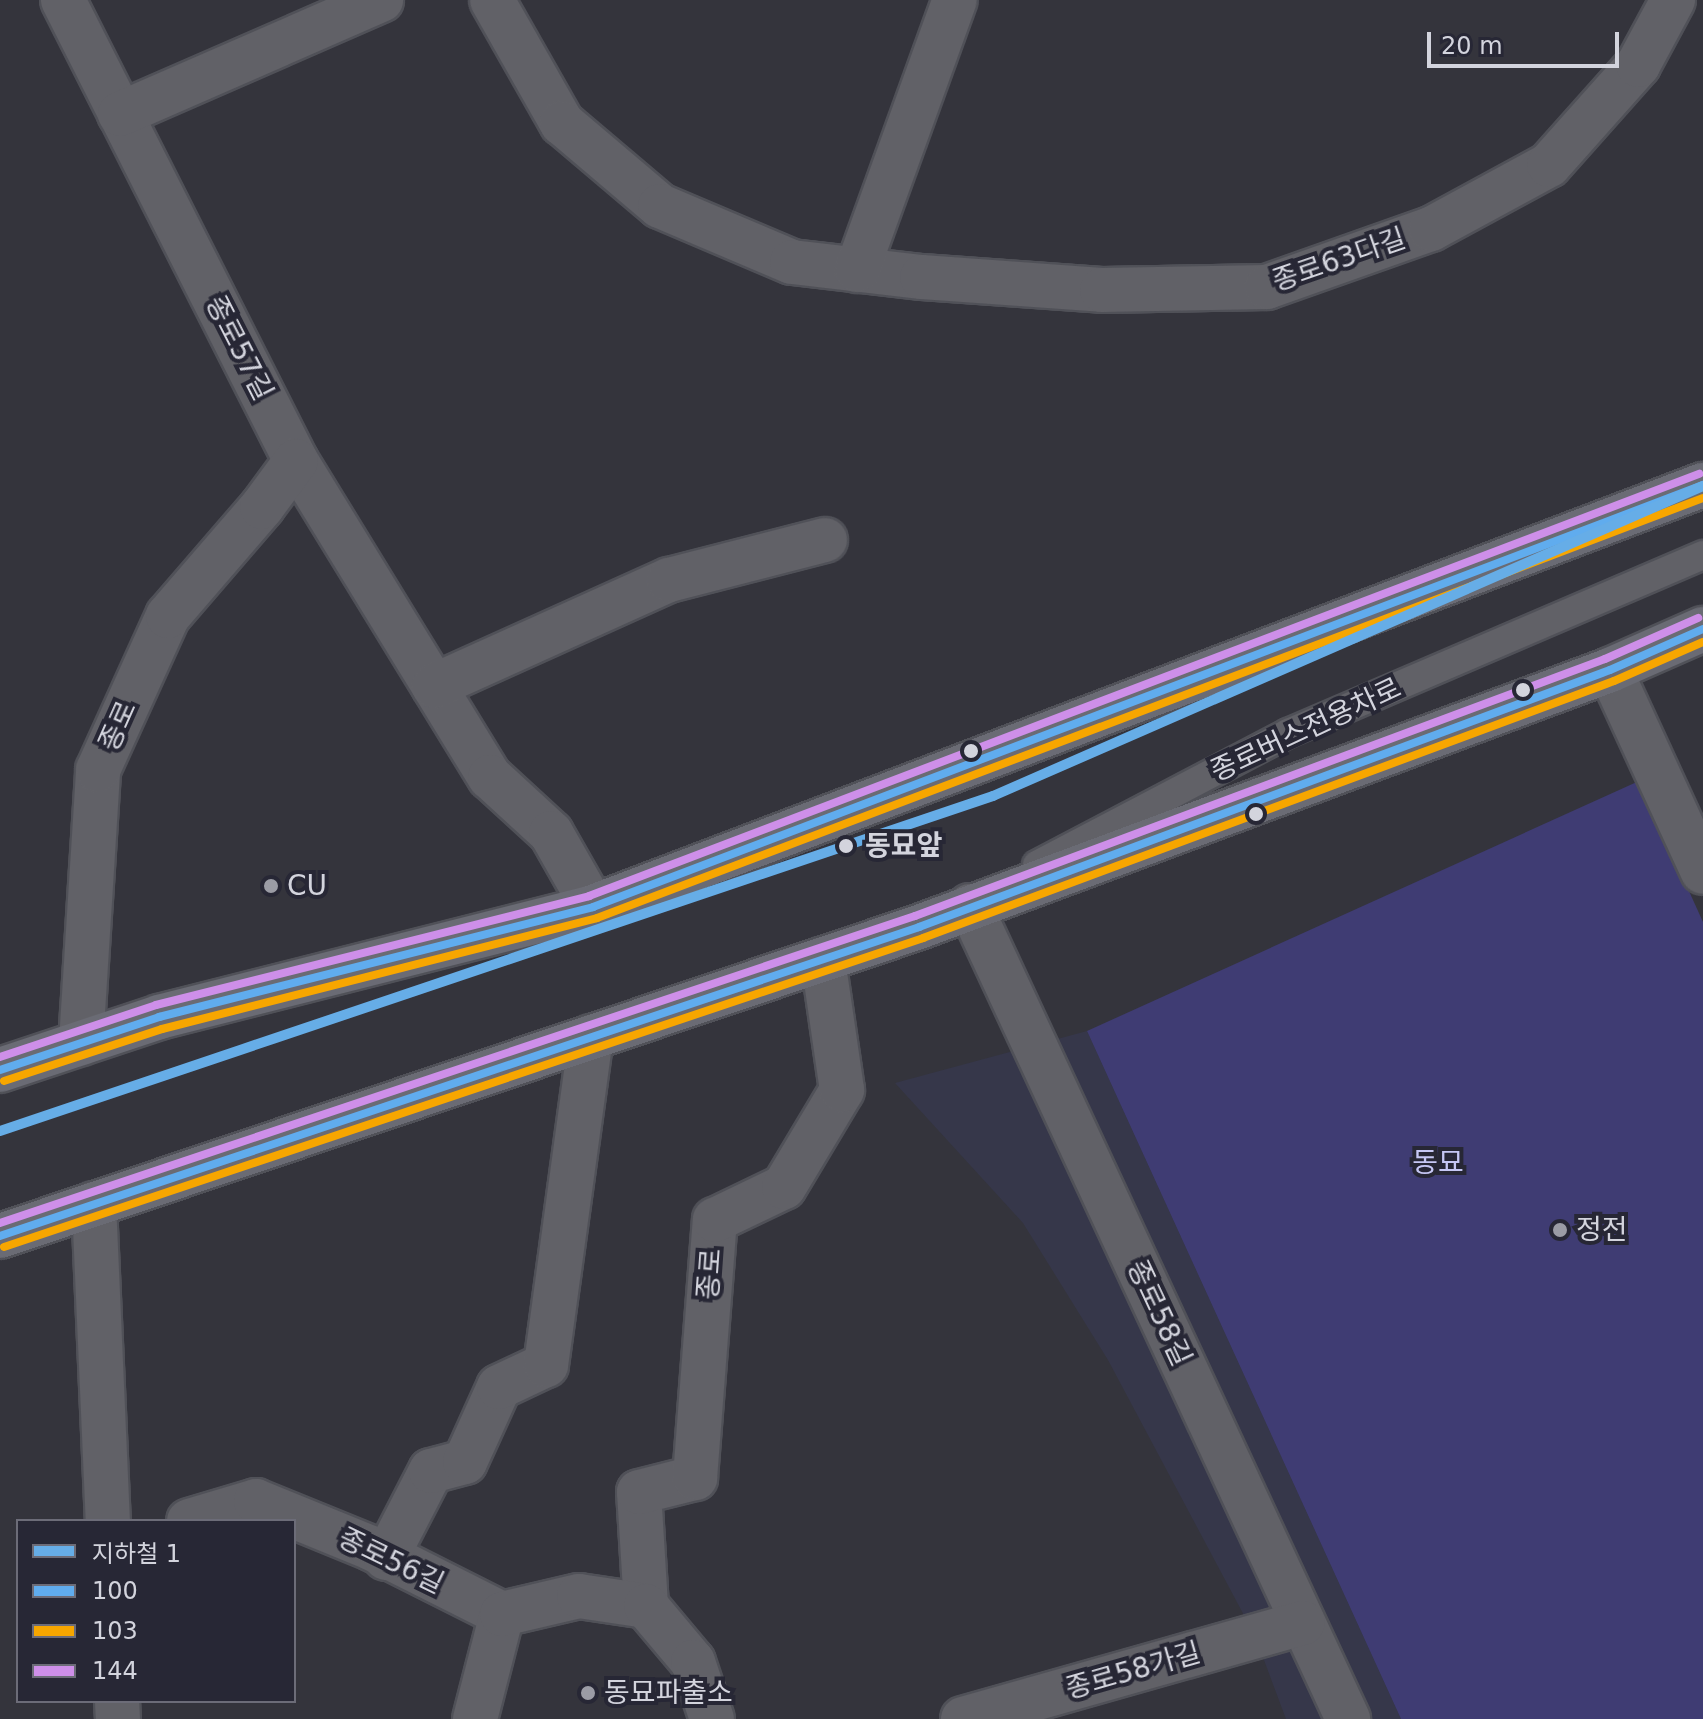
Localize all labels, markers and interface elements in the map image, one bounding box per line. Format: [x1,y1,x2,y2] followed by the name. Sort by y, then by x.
[1431,16,1623,66] scale bar
[1441,32,1503,60] text: 20 m
[1268,222,1410,298] street label: 종로63다길
[198,290,280,406] street label: 종로57길
[1206,671,1406,789] street label: 종로버스전용차로
[1515,682,1531,698] unlabelled marker
[92,696,144,756] street label: 종로
[963,743,979,759] unlabelled marker
[1248,806,1264,822] unlabelled marker
[865,829,942,863] place label: 동묘앞
[834,834,858,858] marker: 동묘앞
[287,869,327,903] place label: CU
[262,877,280,895] marker: CU
[1412,1146,1464,1180] park label: 동묘
[1576,1213,1628,1247] place label: 정전
[1551,1221,1569,1239] marker: 정전
[691,1247,729,1301] street label: 종로
[1120,1255,1198,1371] street label: 종로58길
[16,1519,296,1703] legend
[333,1521,449,1601] street label: 종로56길
[92,1540,181,1568] text: 지하철 1
[92,1577,138,1605] text: 100
[92,1617,138,1645] text: 103
[1062,1636,1204,1706] street label: 종로58가길
[92,1657,138,1685] text: 144
[604,1676,733,1710] place label: 동묘파출소
[579,1684,597,1702] marker: 동묘파출소

